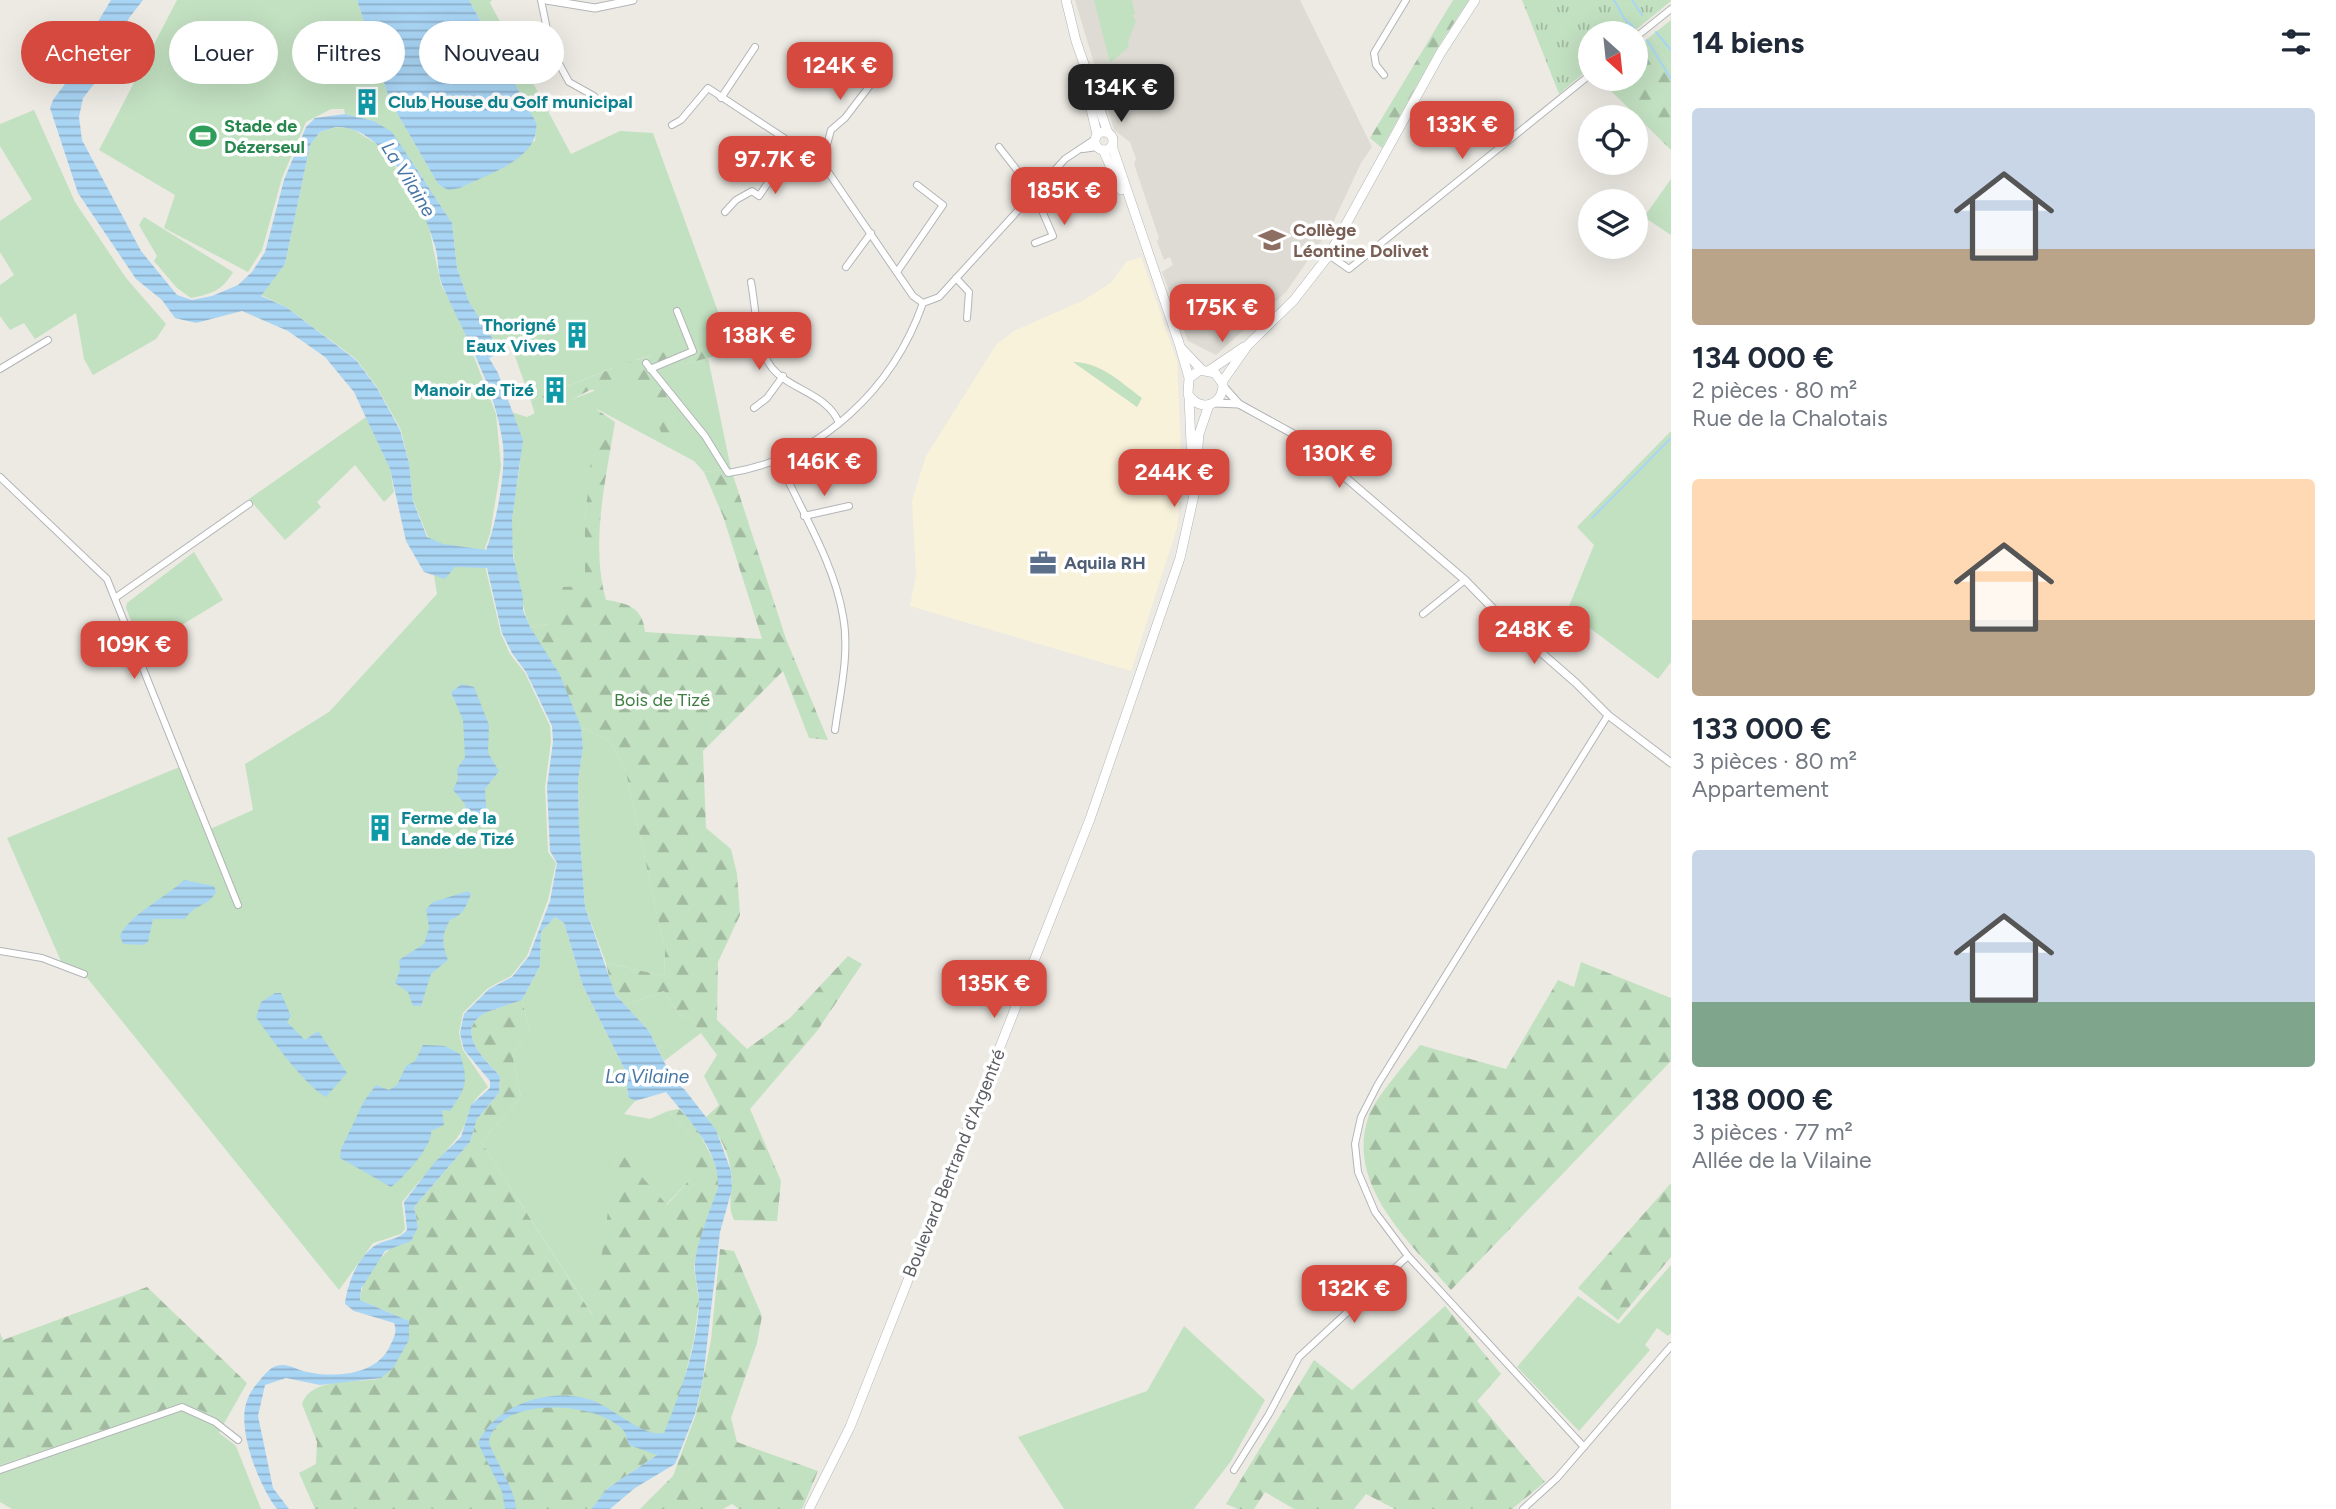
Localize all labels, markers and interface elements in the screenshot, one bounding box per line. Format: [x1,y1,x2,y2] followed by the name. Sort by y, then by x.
[21,21,155,84] chip: Acheter
[169,21,278,84] chip: Louer
[292,21,405,84] chip: Filtres
[419,21,564,84] chip: Nouveau
[1578,21,1648,91] north arrow
[1578,21,1648,259] map controls
[2277,23,2315,61] icon: filters
[1692,24,1804,61] text: 14 biens
[783,42,897,102] pin: 124K €
[803,51,877,79] text: 124K €
[1064,64,1178,124] pin: 134K €
[1084,73,1158,101] text: 134K €
[352,87,382,117] building icon: Club House du Golf municipal
[388,91,633,113] place label: Club House du Golf municipal
[1405,102,1519,161] pin: 133K €
[1578,105,1648,175] button: locate
[1426,110,1498,138] text: 133K €
[224,115,305,158] place label: Stade de Dézerseul
[188,121,218,151] sports icon: Stade de Dézerseul
[710,136,840,196] pin: 97.7K €
[377,137,441,222] water label: La Vilaine
[734,145,816,173] text: 97.7K €
[1941,153,2067,279] icon: home
[1007,168,1121,227] pin: 185K €
[1027,176,1101,204] text: 185K €
[1578,189,1648,259] button: layers
[1293,219,1429,262] place label: Collège Léontine Dolivet
[1257,225,1287,255] school or university icon: Collège Léontine Dolivet
[1165,284,1279,344] pin: 175K €
[1186,293,1258,321] text: 175K €
[702,312,816,372] pin: 138K €
[466,314,557,357] place label: Thorigné Eaux Vives
[562,320,592,350] building icon: Thorigné Eaux Vives
[722,321,796,349] text: 138K €
[1692,339,1834,376] text: 134 000 €
[540,375,570,405] building icon: Manoir de Tizé
[1692,376,1857,404] text: 2 pièces · 80 m²
[414,379,534,401] place label: Manoir de Tizé
[1692,404,1888,432] text: Rue de la Chalotais
[1282,430,1396,490] pin: 130K €
[767,438,881,498] pin: 146K €
[1302,439,1376,467] text: 130K €
[787,447,861,475] text: 146K €
[1117,449,1231,509] pin: 244K €
[1134,458,1214,486] text: 244K €
[1941,524,2067,650] icon: home
[1028,548,1058,578] office icon: Aquila RH
[1064,552,1146,574] place label: Aquila RH
[1477,606,1591,666] pin: 248K €
[1495,615,1573,643] text: 248K €
[77,622,191,681] pin: 109K €
[97,630,171,658] text: 109K €
[614,689,710,711] park label: Bois de Tizé
[1692,710,1831,747] text: 133 000 €
[1692,747,1857,775] text: 3 pièces · 80 m²
[1692,775,1829,803] text: Appartement
[401,807,514,850] place label: Ferme de la Lande de Tizé
[365,813,395,843] building icon: Ferme de la Lande de Tizé
[1941,895,2067,1021] icon: home
[937,960,1051,1020] pin: 135K €
[958,969,1030,997] text: 135K €
[898,1046,1010,1280] street label: Boulevard Bertrand d'Argentré
[605,1065,690,1088] water label: La Vilaine
[1692,1081,1833,1118] text: 138 000 €
[1692,1118,1853,1146] text: 3 pièces · 77 m²
[1692,1146,1872,1174] text: Allée de la Vilaine
[1297,1266,1411,1325] pin: 132K €
[1318,1274,1390,1302] text: 132K €

